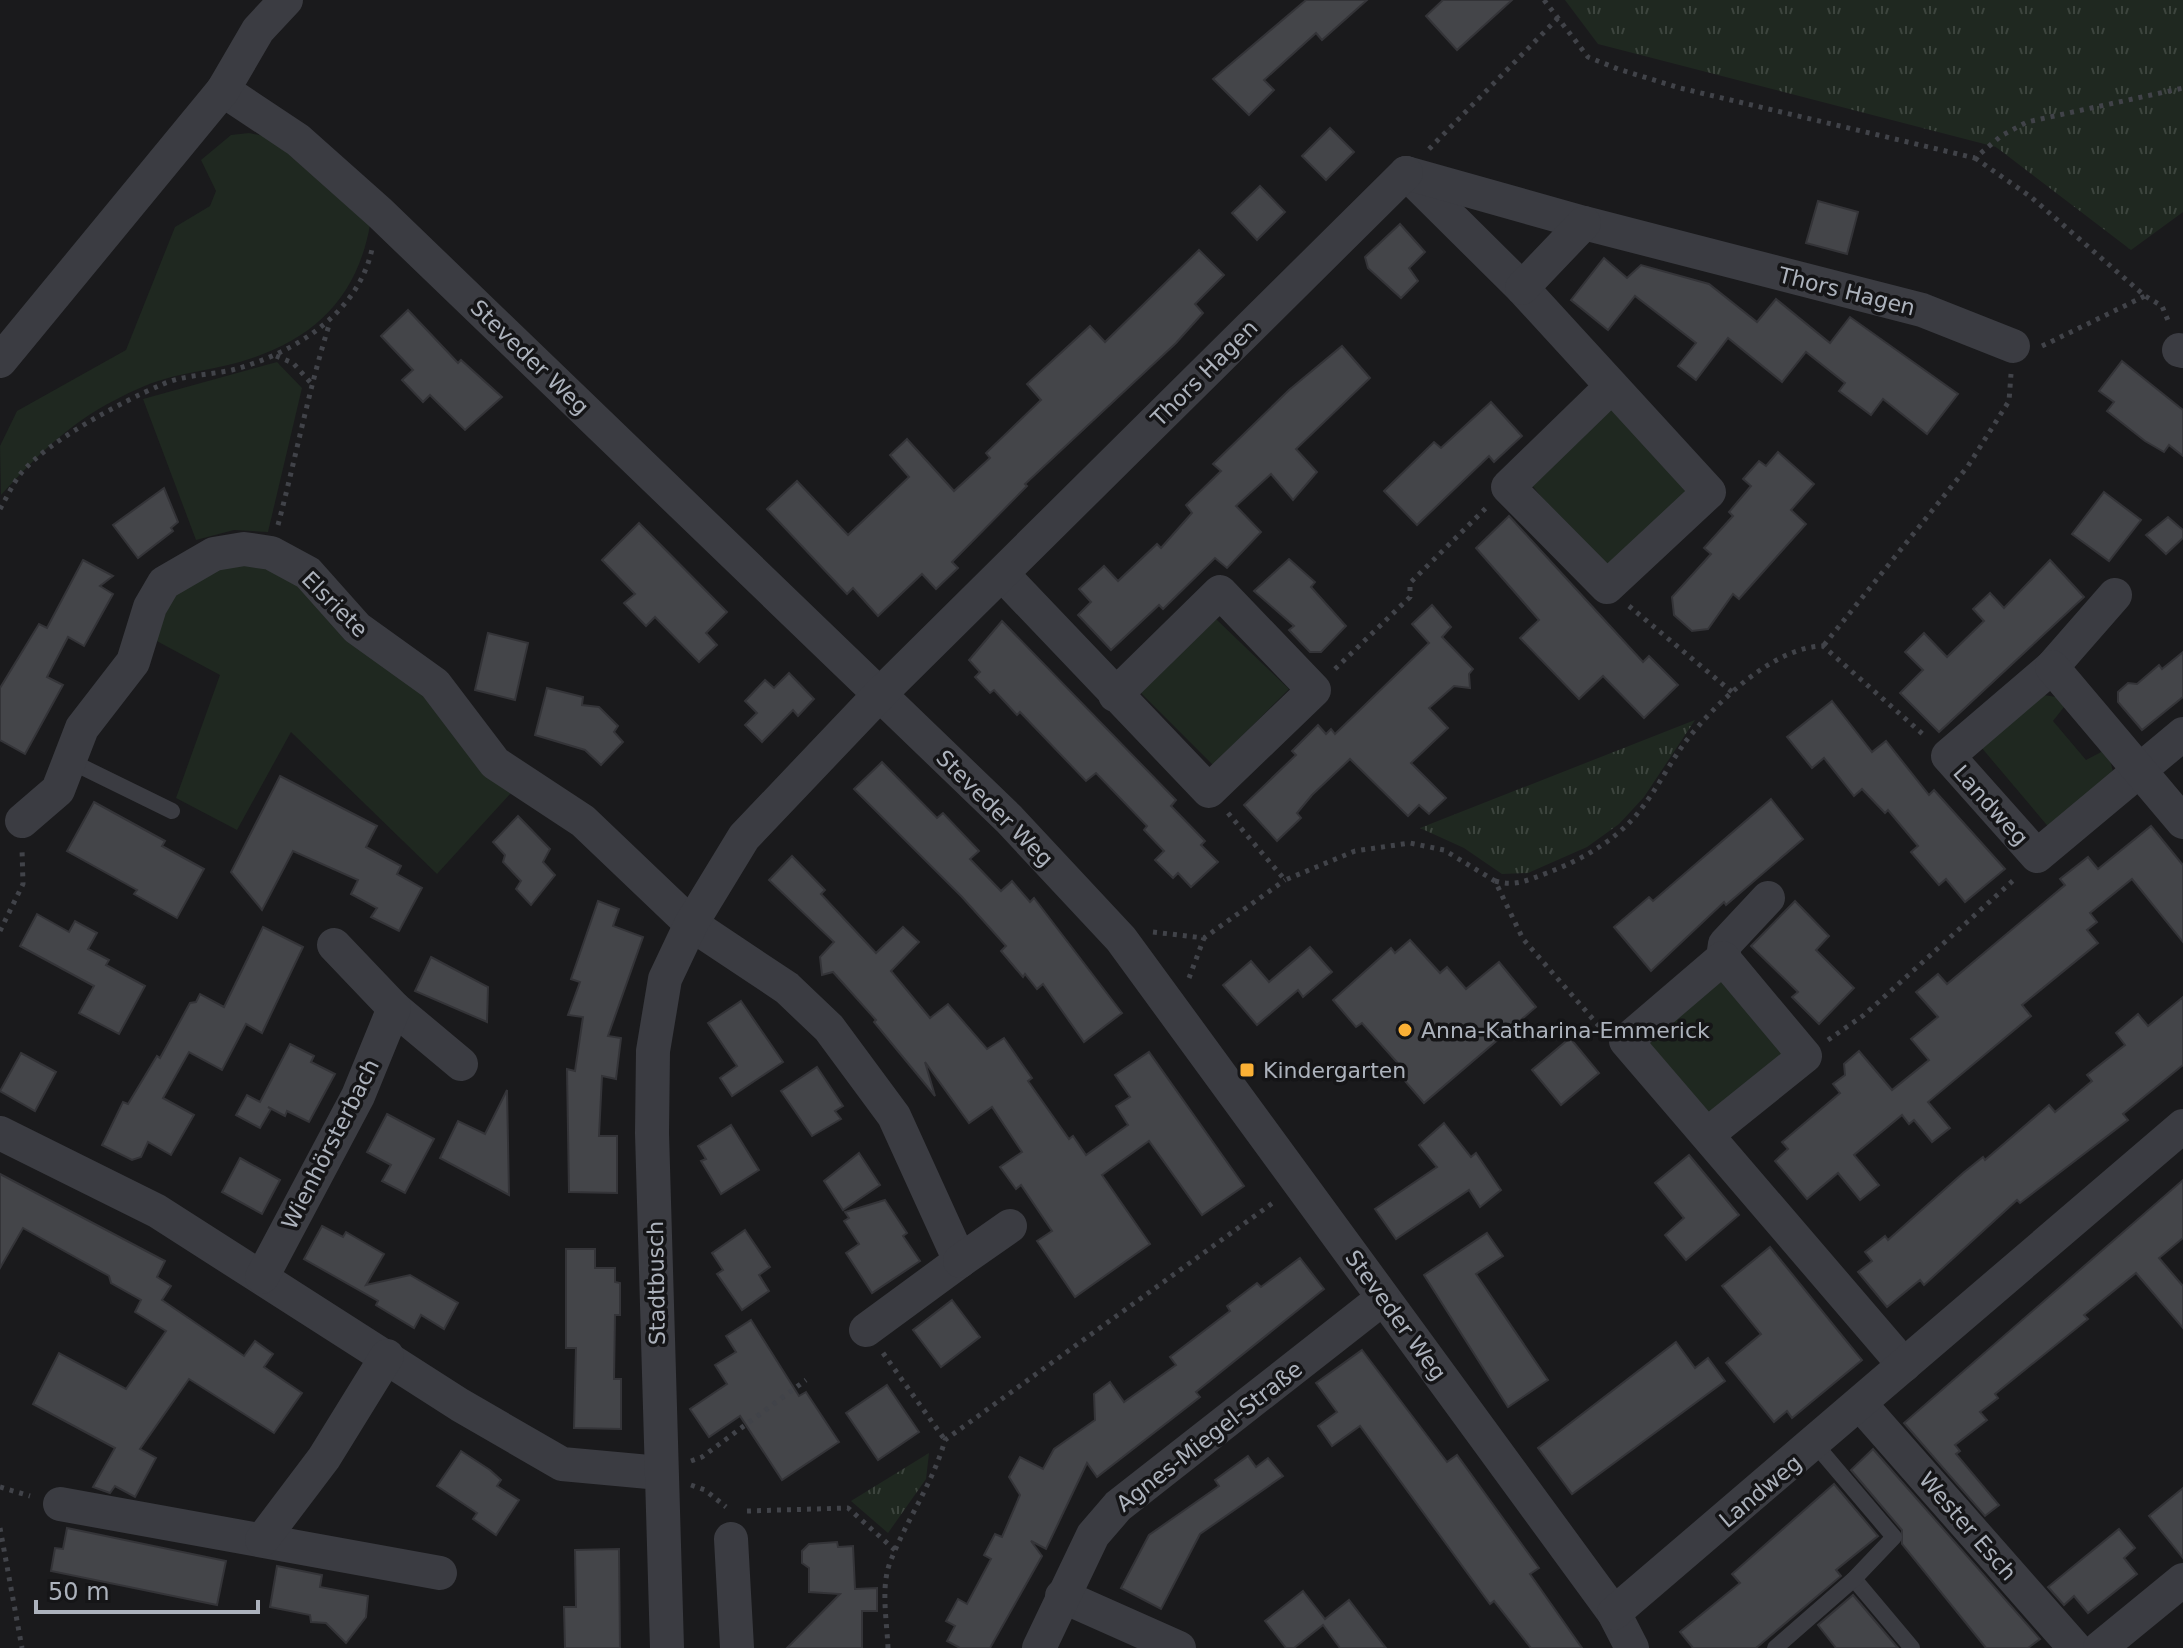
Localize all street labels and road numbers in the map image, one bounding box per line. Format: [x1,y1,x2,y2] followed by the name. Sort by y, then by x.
[1775,262,1918,321] street label: Thors Hagen
[466,295,594,420] street label: Steveder Weg
[1145,315,1263,432] street label: Thors Hagen
[297,566,373,642] street label: Elsriete
[931,745,1058,872] street label: Steveder Weg
[1948,760,2033,851] street label: Landweg
[277,1055,384,1233] street label: Wienhörsterbach
[643,1221,670,1345] street label: Stadtbusch
[1340,1246,1451,1385] street label: Steveder Weg
[1112,1356,1307,1517] street label: Agnes-Miegel-Straße
[1714,1450,1806,1533] street label: Landweg
[1914,1467,2021,1585] street label: Wester Esch

